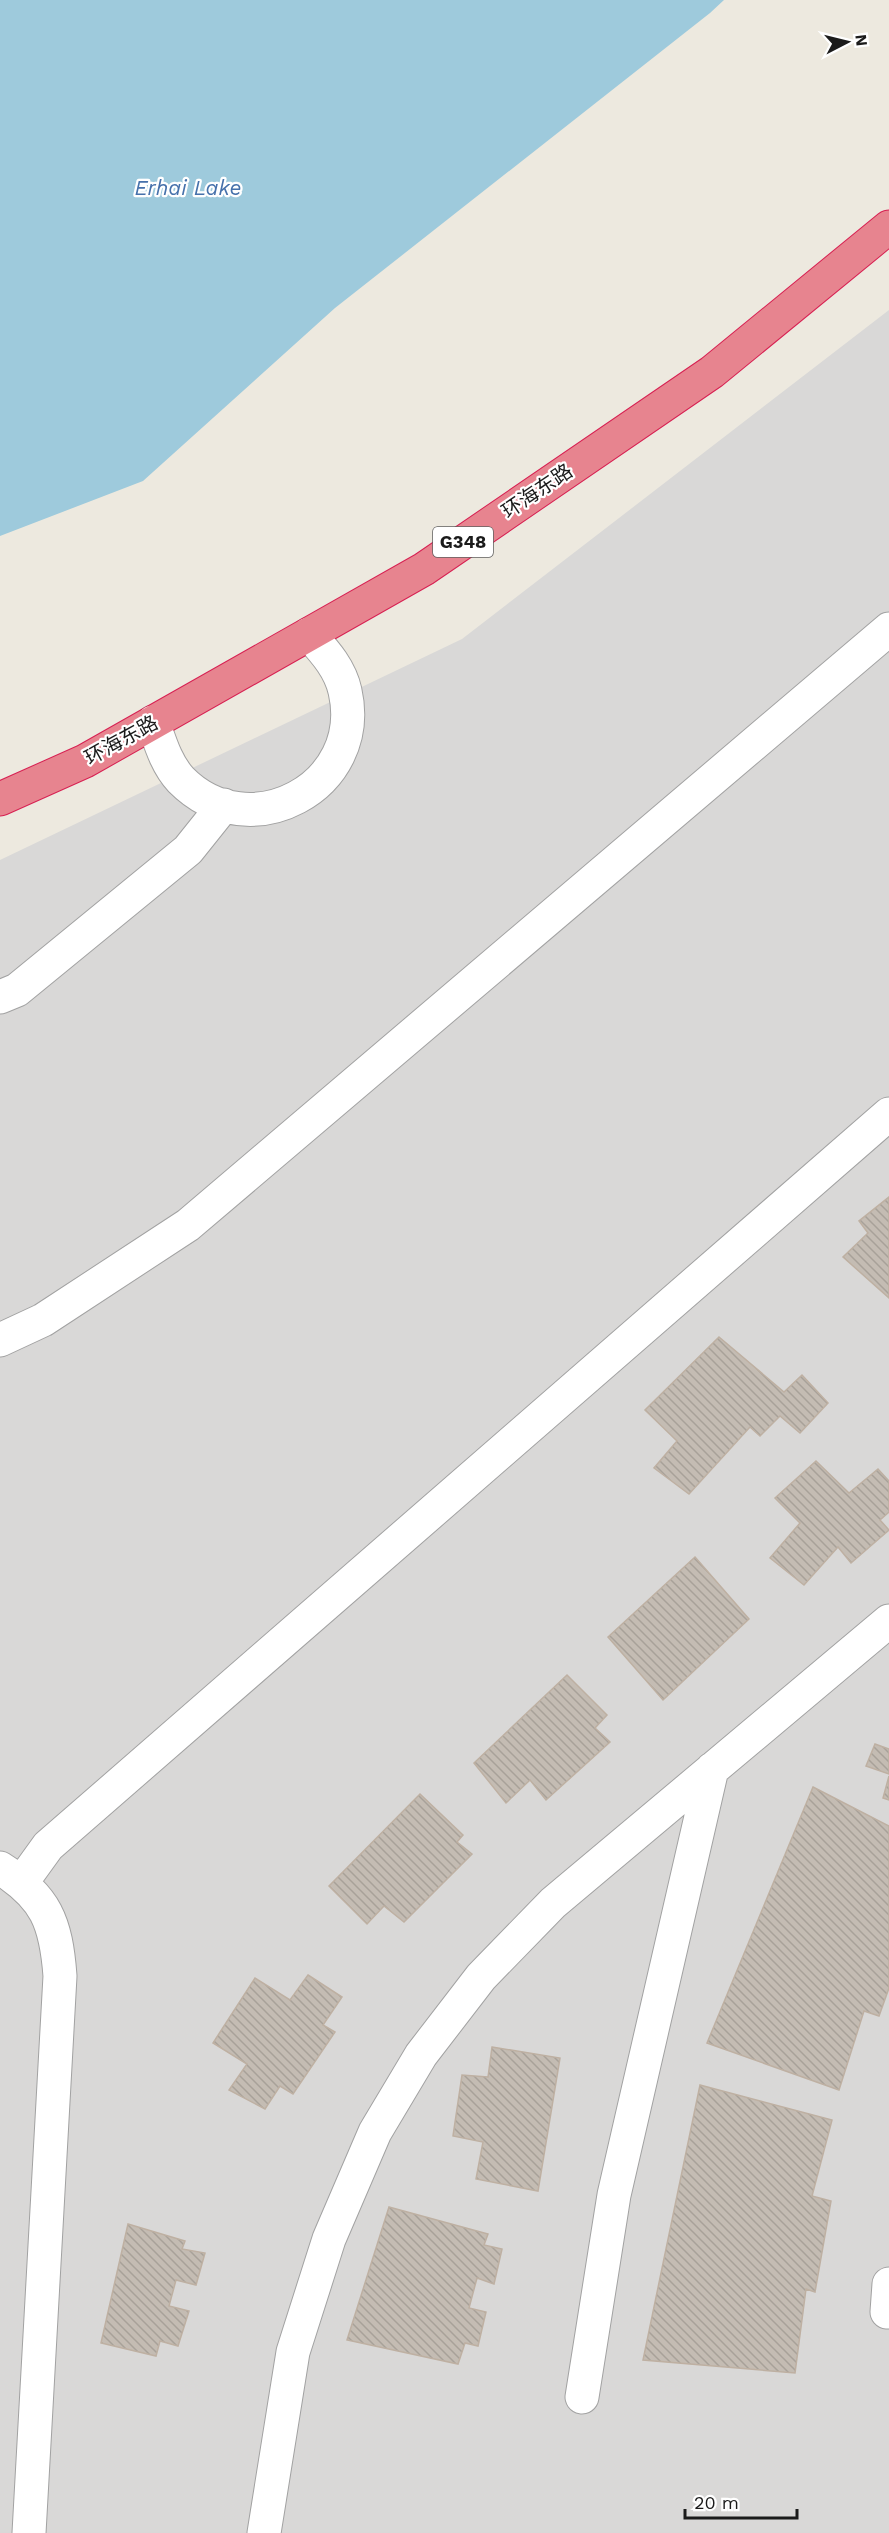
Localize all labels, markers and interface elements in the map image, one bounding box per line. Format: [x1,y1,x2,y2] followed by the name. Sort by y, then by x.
[817,12,877,72] north arrow
[851,33,872,47] text: N
[135,175,241,200] water label: Erhai Lake
[497,459,577,523] street label: 环海东路
[433,527,493,557] road number: G348
[80,710,162,770] street label: 环海东路
[685,2482,798,2520] scale bar
[694,2492,739,2513] text: 20 m

